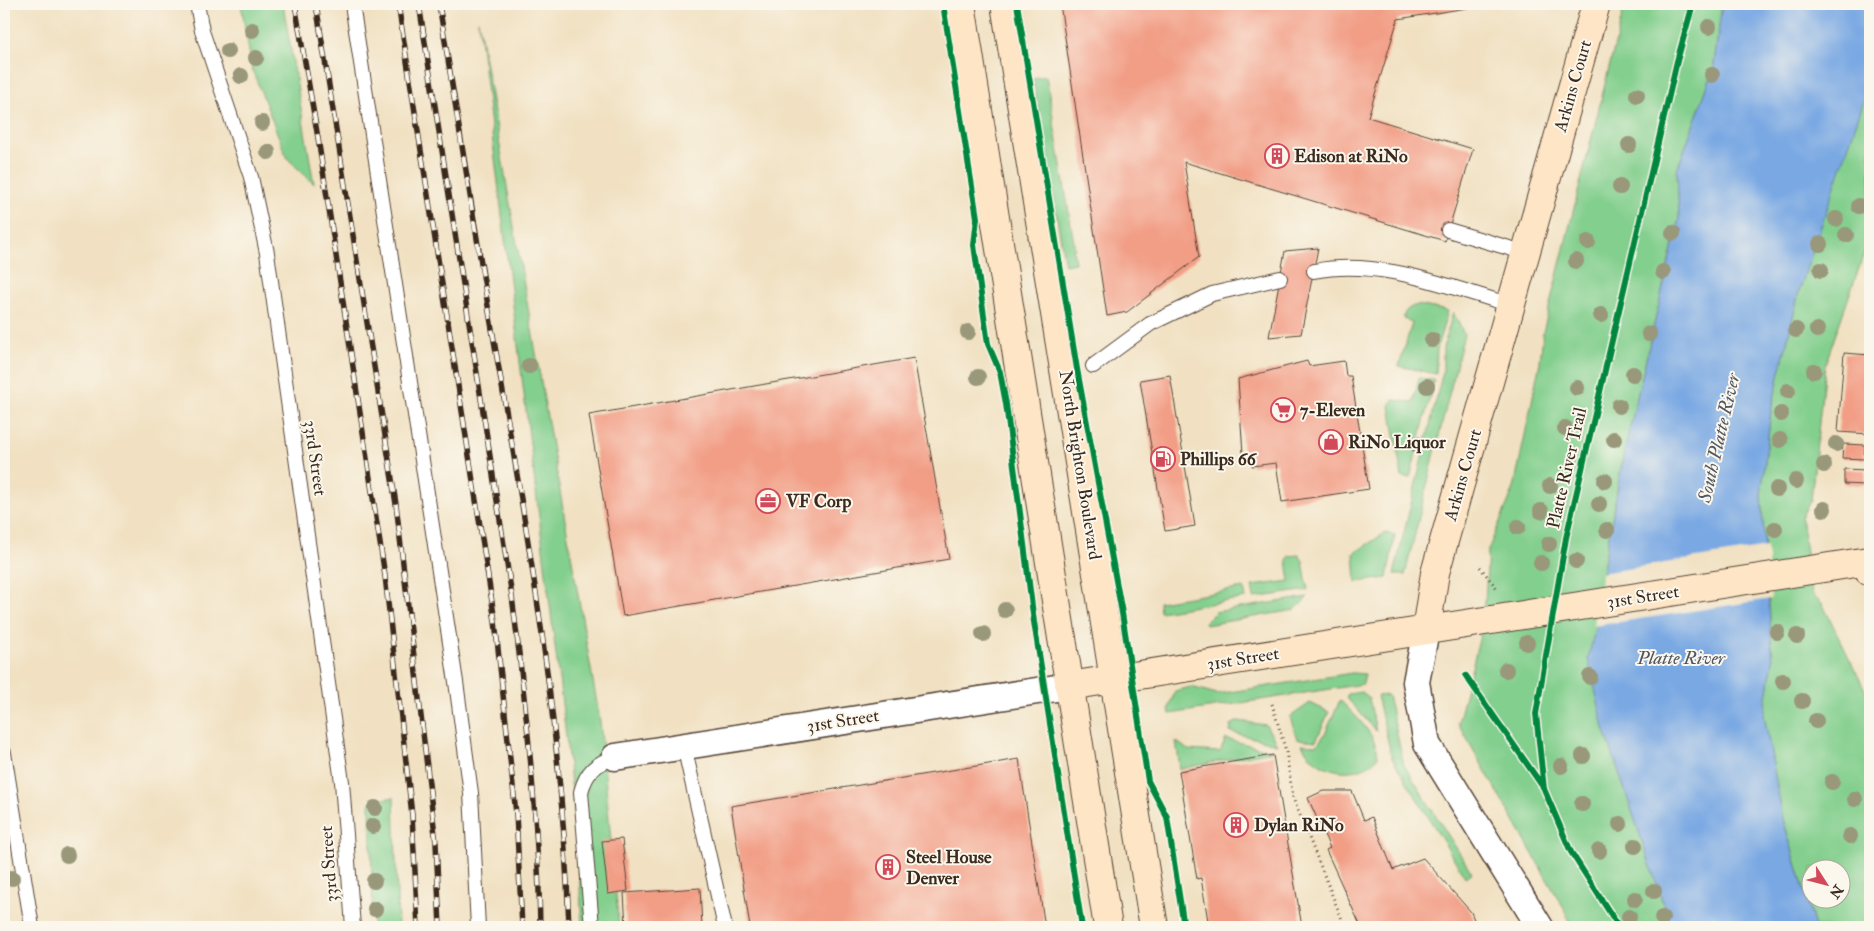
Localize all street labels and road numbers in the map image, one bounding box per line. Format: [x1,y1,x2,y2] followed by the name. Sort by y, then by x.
[1549,37,1597,136] street label: Arkins Court
[1054,369,1106,561] street label: North Brighton Boulevard
[1542,405,1592,531] street label: Platte River Trail
[298,419,332,498] street label: 33rd Street
[1439,426,1487,525] street label: Arkins Court
[1605,580,1681,614] street label: 31st Street
[1205,642,1281,676] street label: 31st Street
[805,704,881,738] street label: 31st Street
[315,825,343,903] street label: 33rd Street

